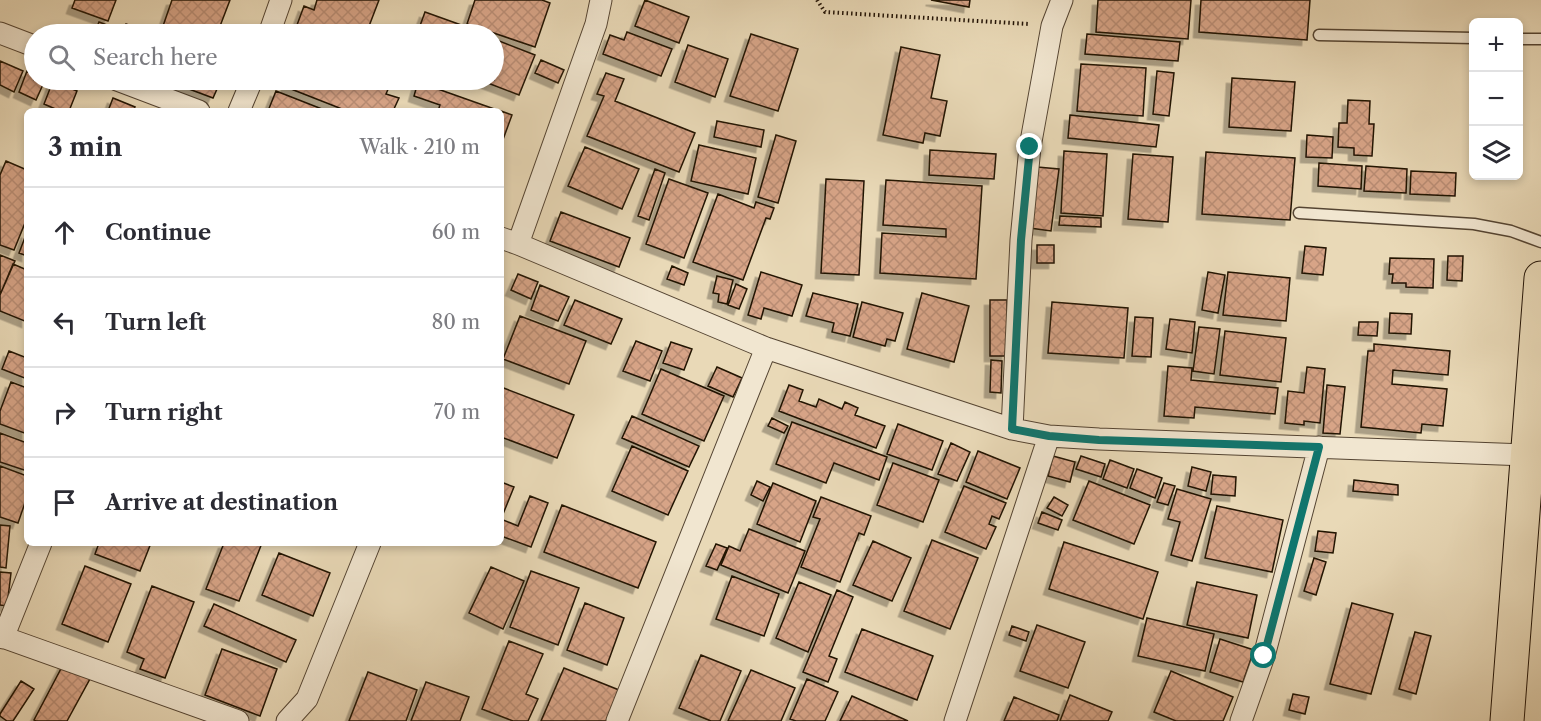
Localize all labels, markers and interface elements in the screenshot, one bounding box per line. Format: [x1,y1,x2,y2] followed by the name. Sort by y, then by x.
[1469,18,1523,180] map controls
[1469,18,1523,72] button: +
[24,24,504,90] search box
[45,41,78,74] icon: search
[93,44,218,71] text: Search here
[1469,72,1523,126] button: −
[1469,126,1523,180] button: layers
[48,131,122,163] text: 3 min
[1016,133,1042,159] route end
[359,135,480,159] text: Walk · 210 m
[48,216,81,249] icon: ahead
[105,219,211,246] text: Continue
[432,220,480,244] text: 60 m
[48,306,81,339] icon: left
[105,309,206,336] text: Turn left
[432,310,480,334] text: 80 m
[48,396,81,429] icon: right
[105,399,223,426] text: Turn right
[434,400,480,424] text: 70 m
[48,486,81,519] icon: arrive
[105,489,338,516] text: Arrive at destination
[1250,642,1276,668] route start

